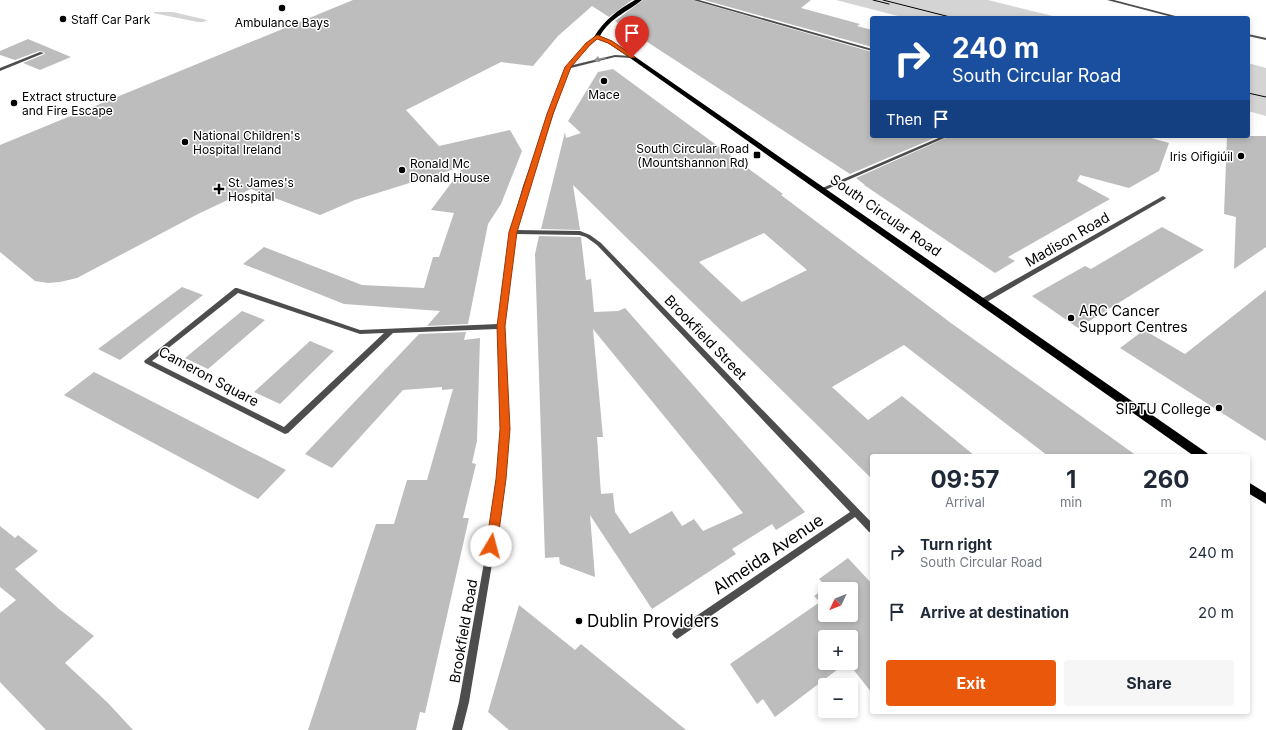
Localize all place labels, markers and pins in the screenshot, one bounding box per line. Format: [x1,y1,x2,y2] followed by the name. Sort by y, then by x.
[277,3,287,13] marker: Ambulance Bays
[71,12,151,27] place label: Staff Car Park
[58,14,68,24] marker: Staff Car Park
[235,15,329,30] place label: Ambulance Bays
[615,16,649,57] pin
[599,76,609,86] marker: Mace
[588,87,620,102] place label: Mace
[22,89,116,118] place label: Extract structure and Fire Escape
[9,98,19,108] marker: Extract structure and Fire Escape
[193,128,300,157] place label: National Children's Hospital Ireland
[180,137,190,147] marker: National Children's Hospital Ireland
[636,141,749,170] place label: South Circular Road (Mountshannon Rd)
[1170,149,1233,164] place label: Iris Oifigiúil
[752,150,762,160] marker: South Circular Road (Mountshannon Rd)
[1236,151,1246,161] marker: Iris Oifigiúil
[410,156,490,185] place label: Ronald Mc Donald House
[397,165,407,175] marker: Ronald Mc Donald House
[228,175,294,204] place label: St. James's Hospital
[213,183,225,195] marker: St. James's Hospital
[1079,302,1188,335] place label: ARC Cancer Support Centres
[1066,313,1076,323] marker: ARC Cancer Support Centres
[1116,400,1211,417] place label: SIPTU College
[1214,403,1224,413] marker: SIPTU College
[587,611,719,631] place label: Dublin Providers
[574,616,584,626] marker: Dublin Providers

